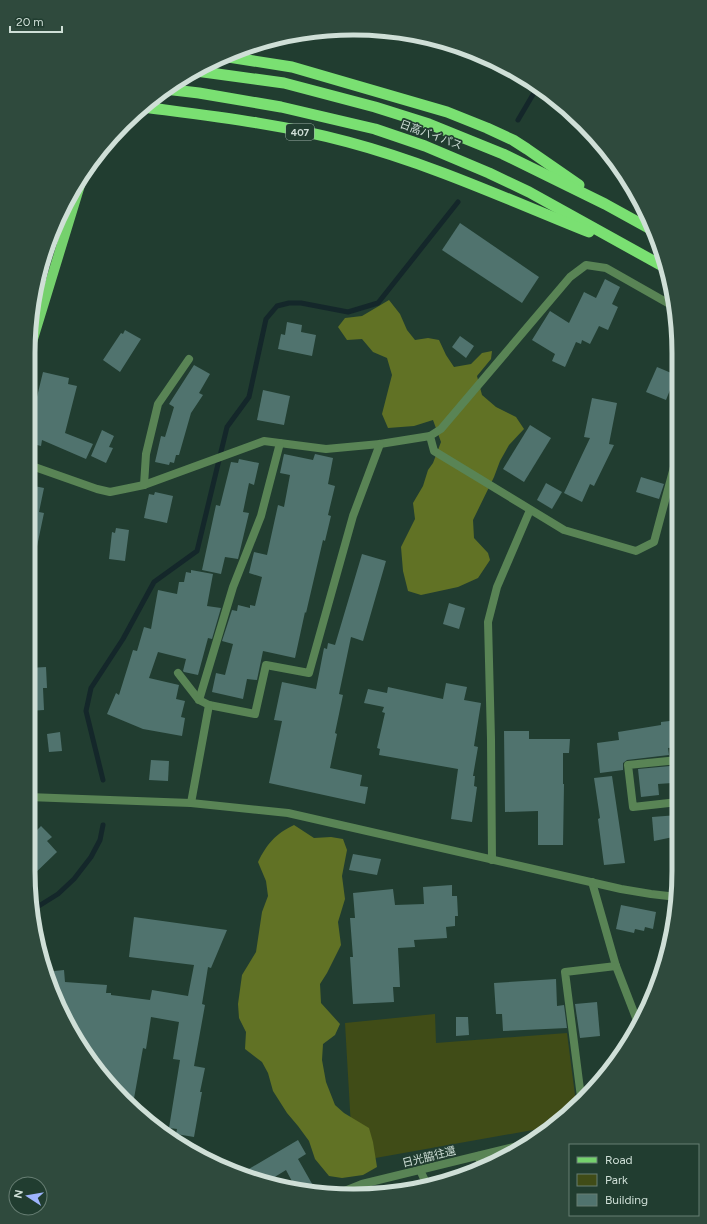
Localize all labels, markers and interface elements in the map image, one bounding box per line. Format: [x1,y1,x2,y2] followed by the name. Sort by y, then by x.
[10,8,62,34] scale bar
[16,15,44,29] text: 20 m
[398,118,464,152] street label: 日高バイパス
[286,124,314,140] road number: 407
[401,1144,457,1170] street label: 日光脇往還
[569,1144,699,1216] legend
[605,1153,633,1167] text: Road
[605,1173,628,1187] text: Park
[8,1176,48,1216] north arrow
[11,1189,26,1200] text: N
[605,1193,648,1207] text: Building

